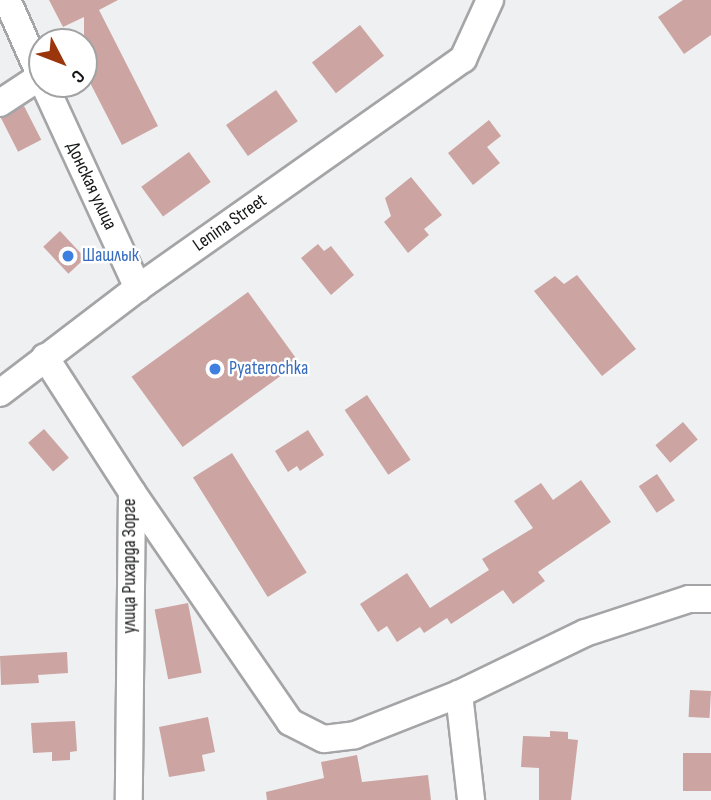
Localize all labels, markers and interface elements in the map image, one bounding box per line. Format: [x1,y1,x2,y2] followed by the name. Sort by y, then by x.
[28,28,98,98] north arrow
[66,65,89,87] text: С
[61,138,121,234] street label: Донская улица
[189,189,271,257] street label: Lenina Street
[82,245,139,267] place label: Шашлык
[60,248,76,264] marker: Шашлык
[229,358,308,380] place label: Pyaterochka
[207,361,223,377] marker: Pyaterochka
[119,498,141,634] street label: улица Рихарда Зорге

